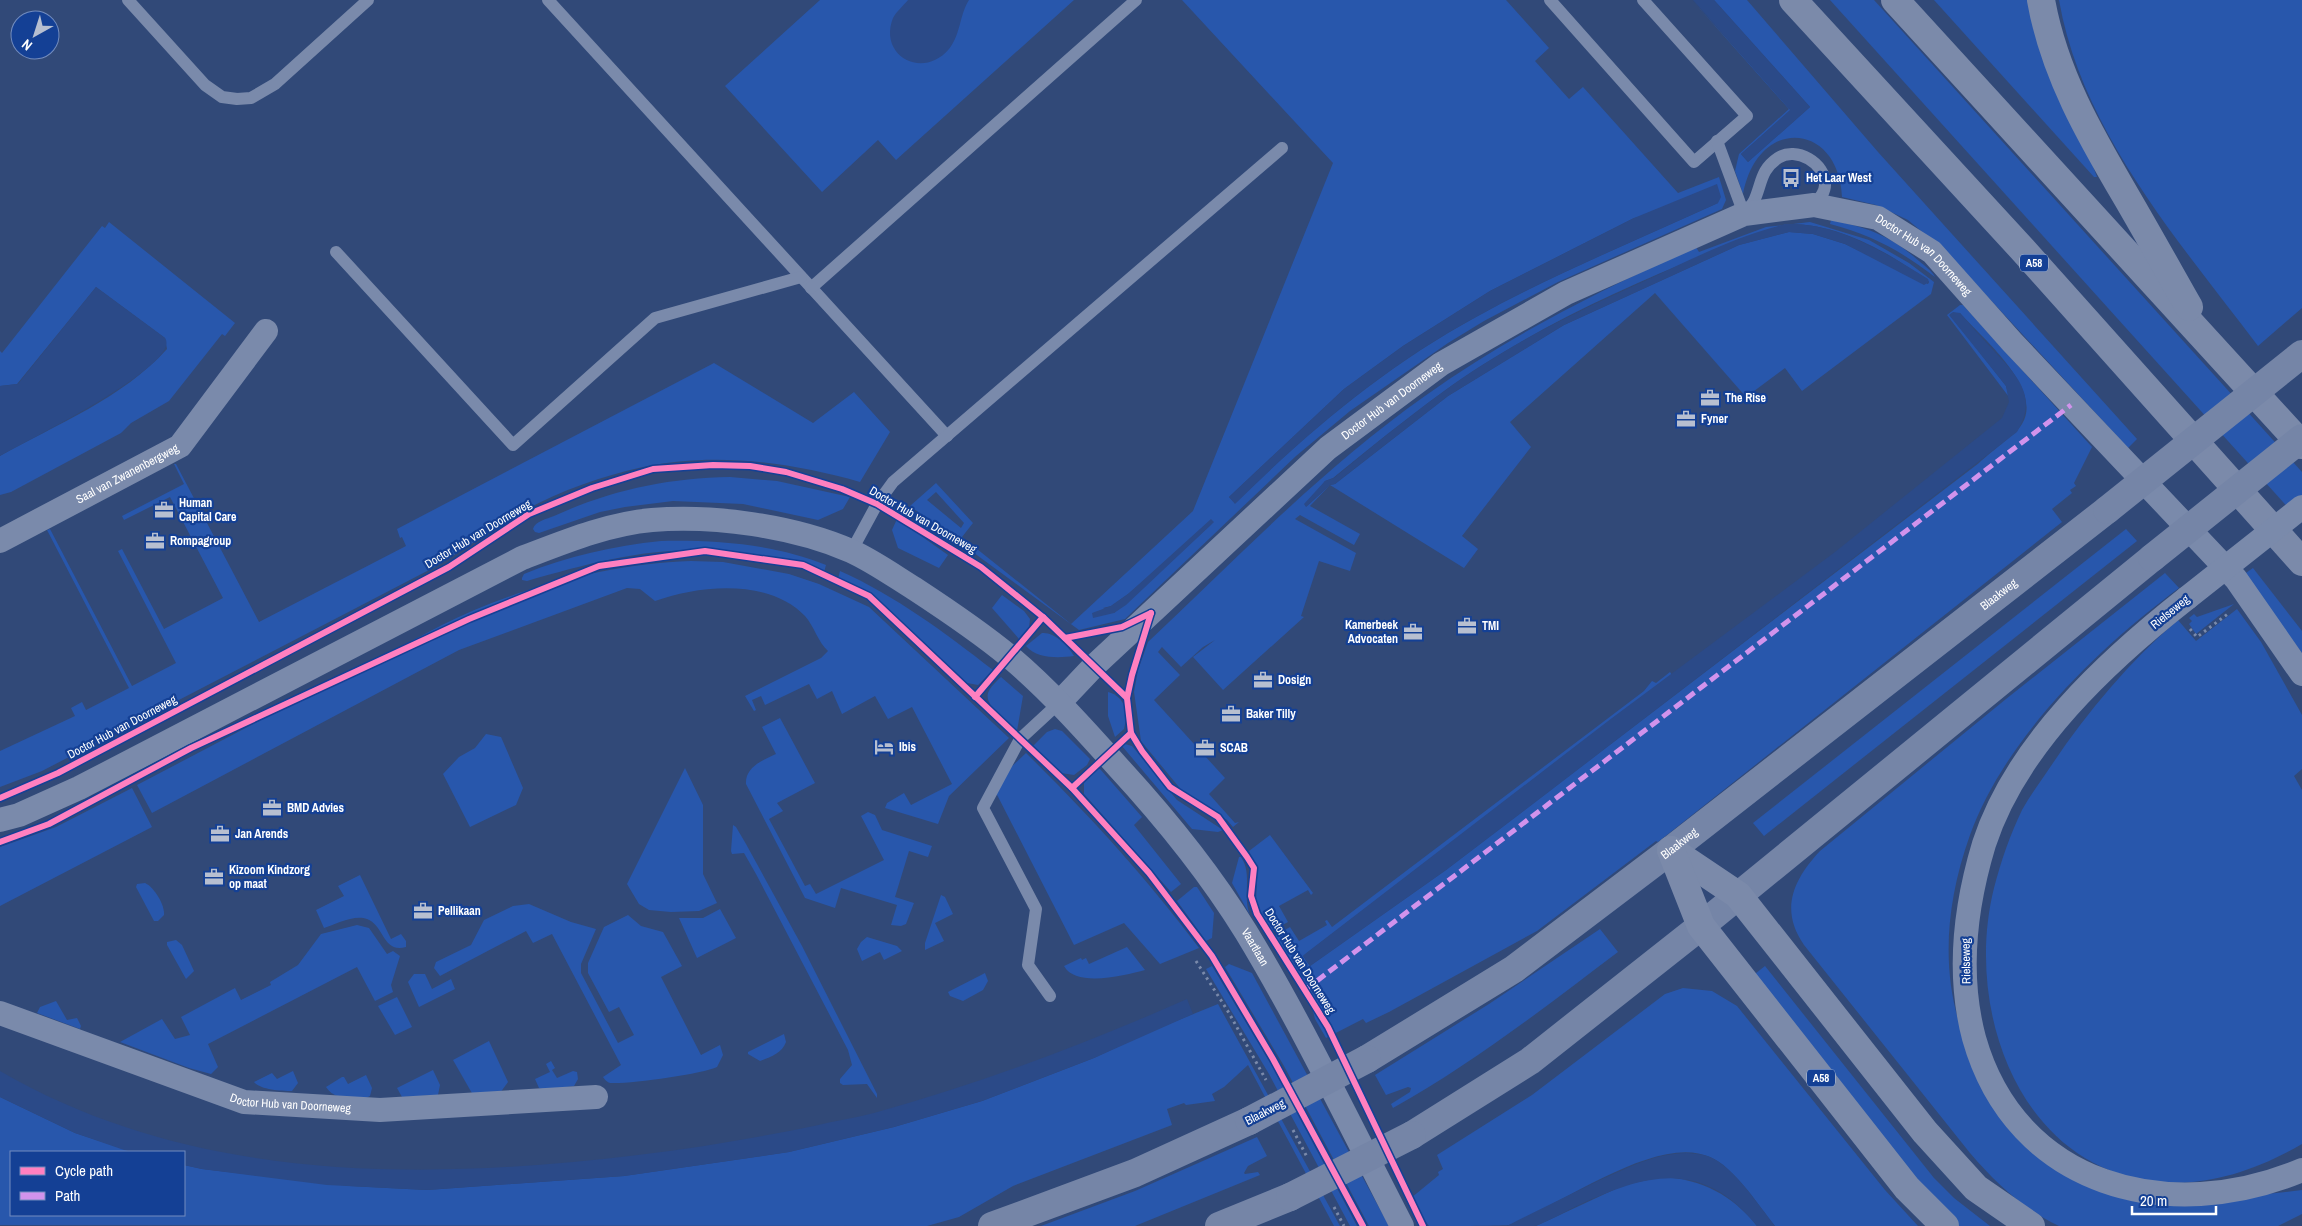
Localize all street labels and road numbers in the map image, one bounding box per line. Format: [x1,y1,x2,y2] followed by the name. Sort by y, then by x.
[1872,210,1976,300] street label: Doctor Hub van Doorneweg
[2020,254,2048,272] road number: A58
[1338,358,1446,443] street label: Doctor Hub van Doorneweg
[73,440,182,507] street label: Saal van Zwanenbergweg
[866,483,980,558] street label: Doctor Hub van Doorneweg
[422,496,535,572] street label: Doctor Hub van Doorneweg
[1977,575,2021,614] street label: Blaakweg
[2147,591,2193,633] street label: Rielseweg
[65,691,180,763] street label: Doctor Hub van Doorneweg
[1658,824,1702,863] street label: Blaakweg
[1261,905,1339,1017] street label: Doctor Hub van Doorneweg
[1238,925,1272,969] street label: Vaartlaan
[1958,937,1974,984] street label: Rielseweg
[1807,1070,1835,1086] road number: A58
[228,1089,352,1116] street label: Doctor Hub van Doorneweg
[1242,1095,1288,1129] street label: Blaakweg

